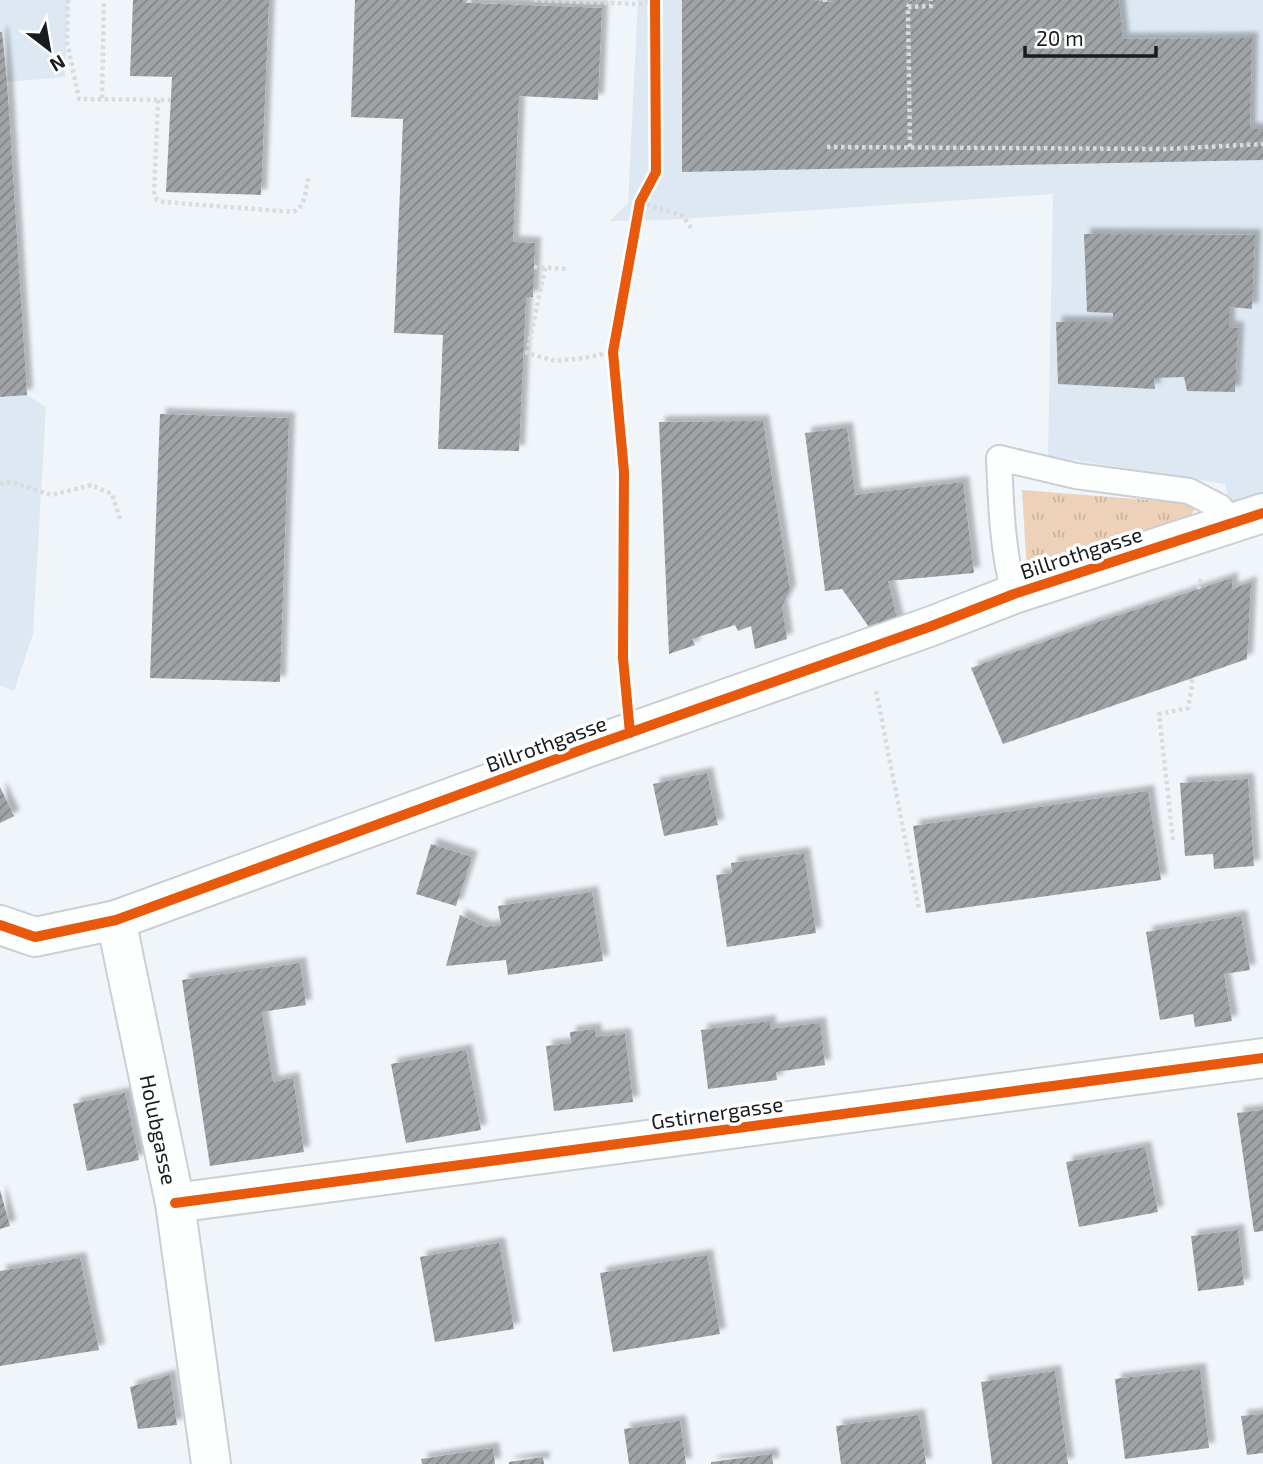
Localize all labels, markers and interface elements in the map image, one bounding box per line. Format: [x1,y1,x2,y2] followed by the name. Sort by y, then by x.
[14,14,84,84] north arrow
[1025,14,1156,58] scale bar
[1036,25,1084,50] text: 20 m
[46,51,70,77] text: N
[1017,521,1145,583] street label: Billrothgasse
[482,710,610,776] street label: Billrothgasse
[136,1072,183,1187] street label: Holubgasse
[649,1090,785,1134] street label: Gstirnergasse

